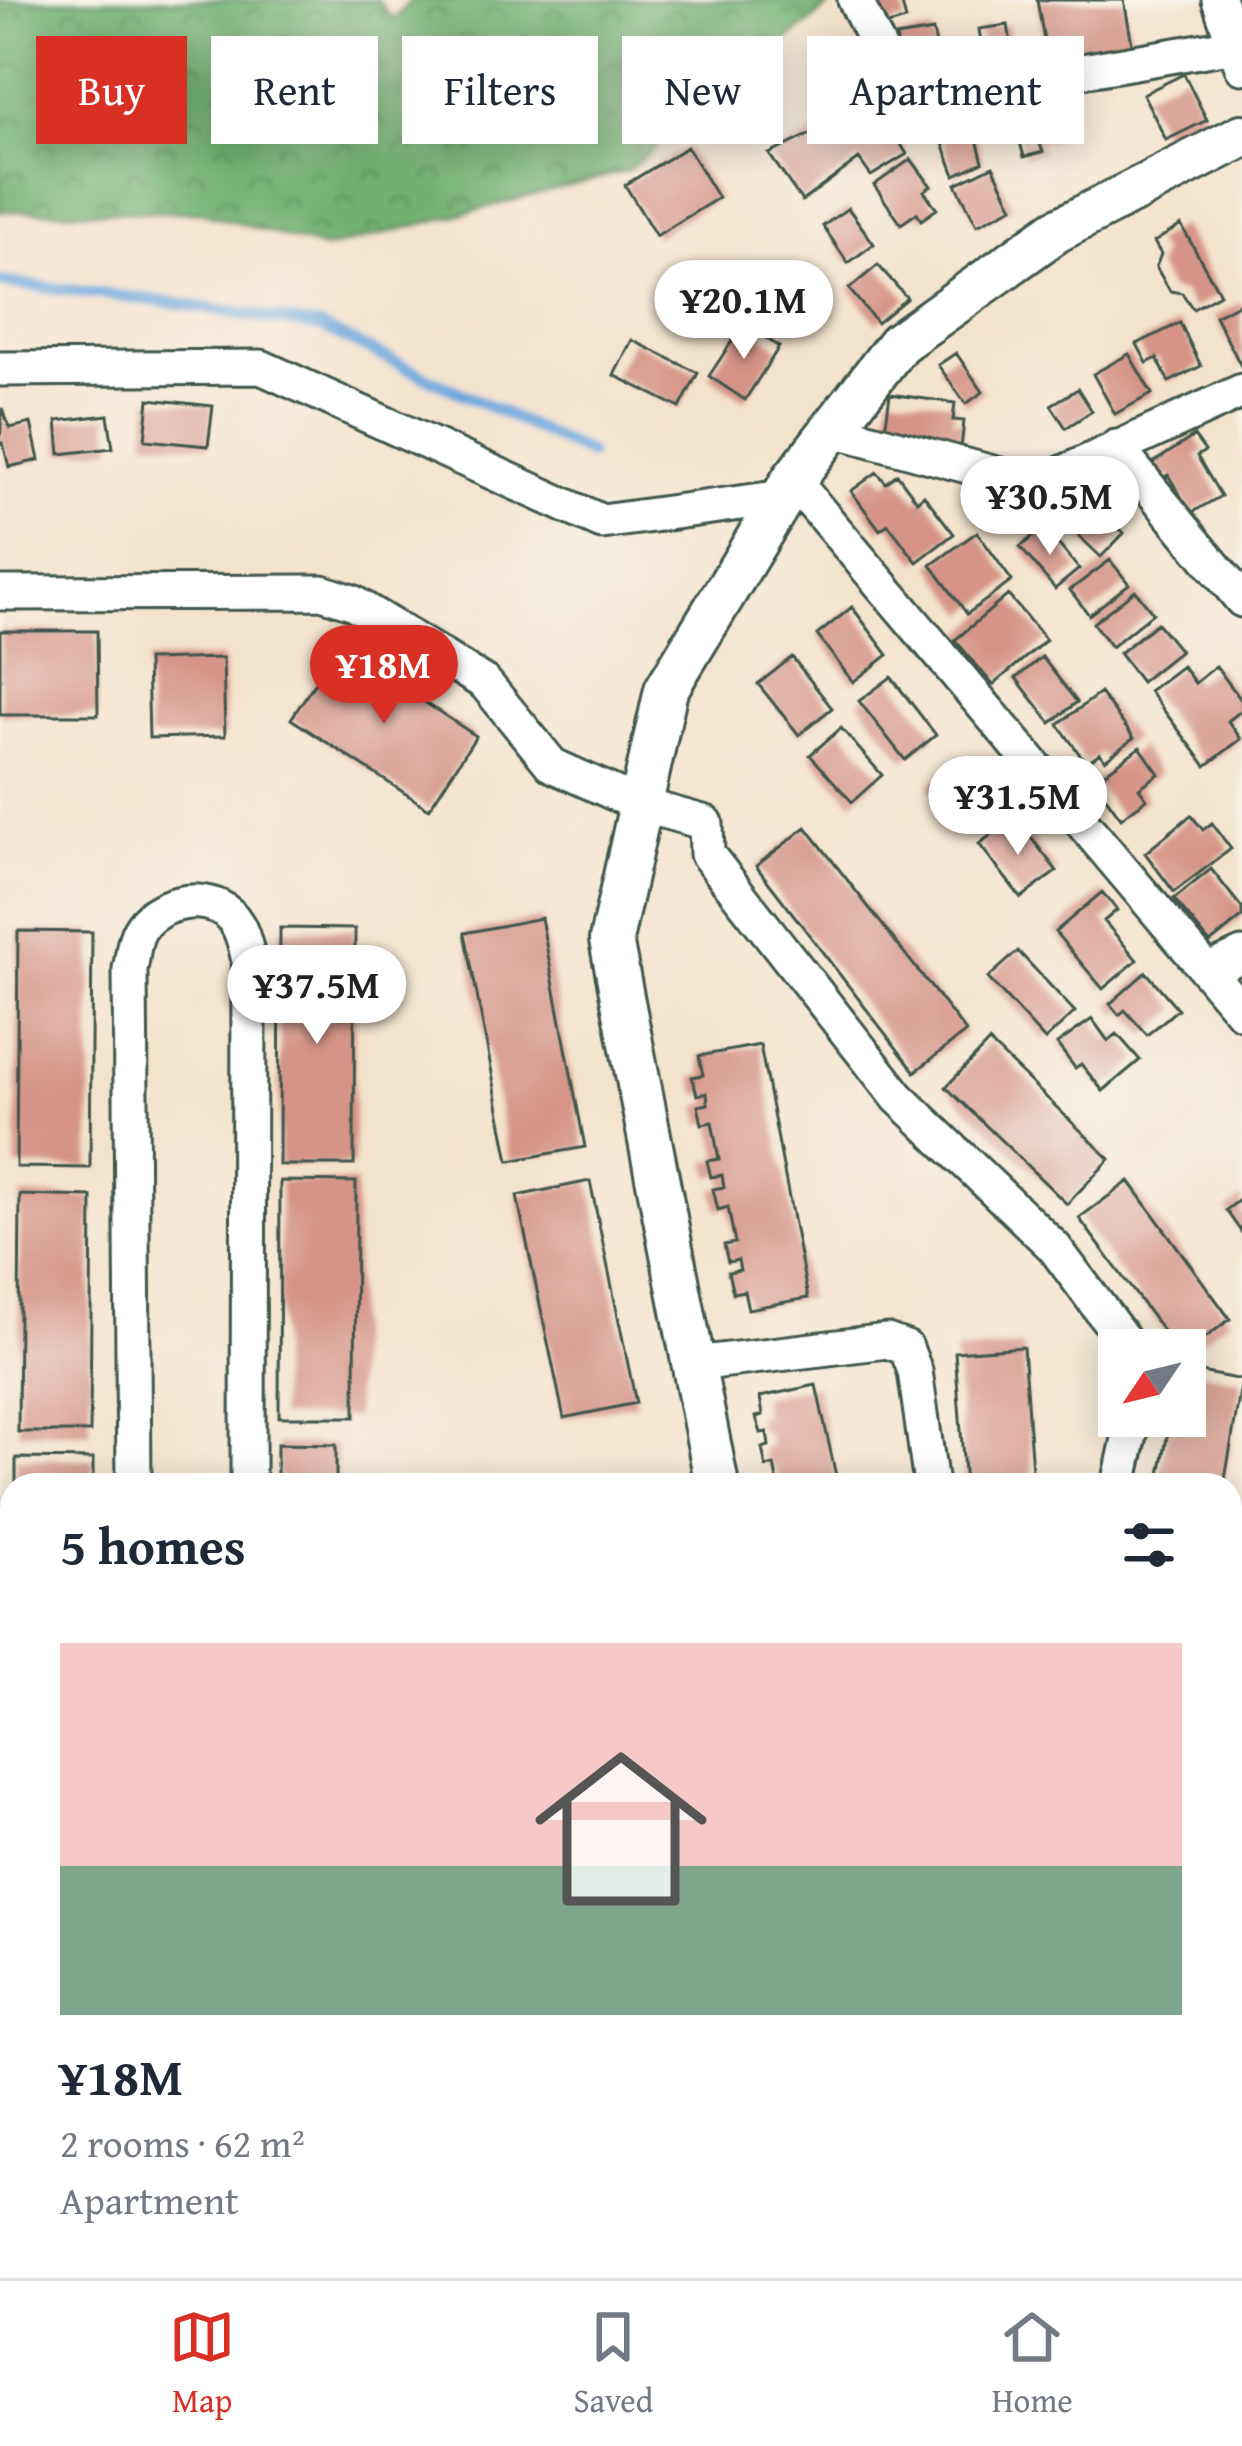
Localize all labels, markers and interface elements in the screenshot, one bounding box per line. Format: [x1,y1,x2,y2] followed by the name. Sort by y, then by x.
[36,36,187,144] chip: Buy
[211,36,378,144] chip: Rent
[402,36,598,144] chip: Filters
[622,36,783,144] chip: New
[807,36,1084,144] chip: Apartment
[646,260,842,362] pin: ¥20.1M
[681,270,807,327] text: ¥20.1M
[952,456,1148,558] pin: ¥30.5M
[987,466,1113,523] text: ¥30.5M
[313,625,455,727] pin: ¥18M
[337,635,431,692] text: ¥18M
[920,756,1116,858] pin: ¥31.5M
[955,766,1081,823] text: ¥31.5M
[219,945,415,1047] pin: ¥37.5M
[254,955,380,1012] text: ¥37.5M
[1098,1329,1206,1437] north arrow
[1098,1329,1206,1437] map controls
[60,1508,246,1583] text: 5 homes
[1116,1512,1182,1578] icon: filters
[513,1721,729,1937] icon: home
[60,2039,183,2114] text: ¥18M
[60,2114,305,2171] text: 2 rooms · 62 m²
[60,2171,239,2228] text: Apartment
[169,2304,235,2424] tab: Map
[573,2304,653,2424] tab: Saved
[992,2304,1073,2424] tab: Home

